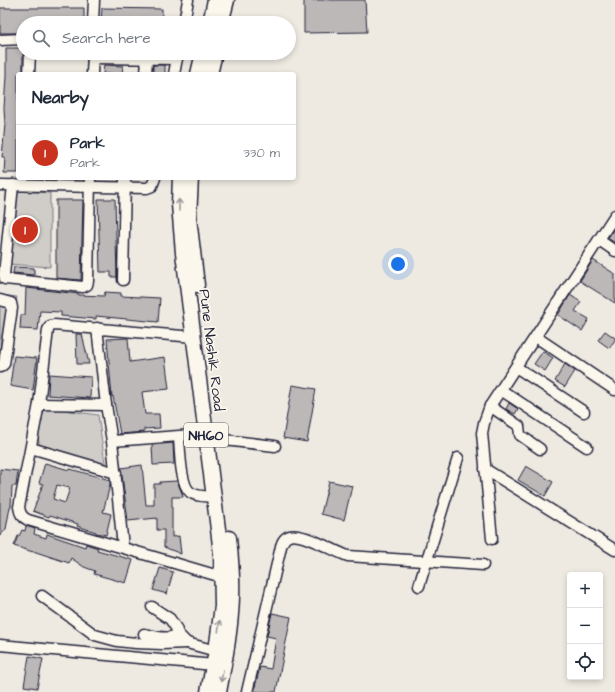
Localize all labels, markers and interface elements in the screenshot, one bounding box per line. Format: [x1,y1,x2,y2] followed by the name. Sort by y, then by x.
[16,16,296,60] search box
[30,27,52,49] icon: search
[62,28,151,49] text: Search here
[32,86,89,110] text: Nearby
[70,133,105,154] text: Park
[44,144,46,162] text: 1
[243,144,280,162] text: 330 m
[70,154,100,172] text: Park
[175,199,183,212] one-way arrow
[12,215,38,245] pin: 1
[388,254,408,274] your location
[194,288,229,413] street label: Pune Nashik Road
[184,423,228,447] road number: NH60
[567,572,603,680] map controls
[567,572,603,608] button: +
[567,608,603,644] button: −
[216,620,223,633] one-way arrow
[567,644,603,680] button: locate
[218,669,226,682] one-way arrow

